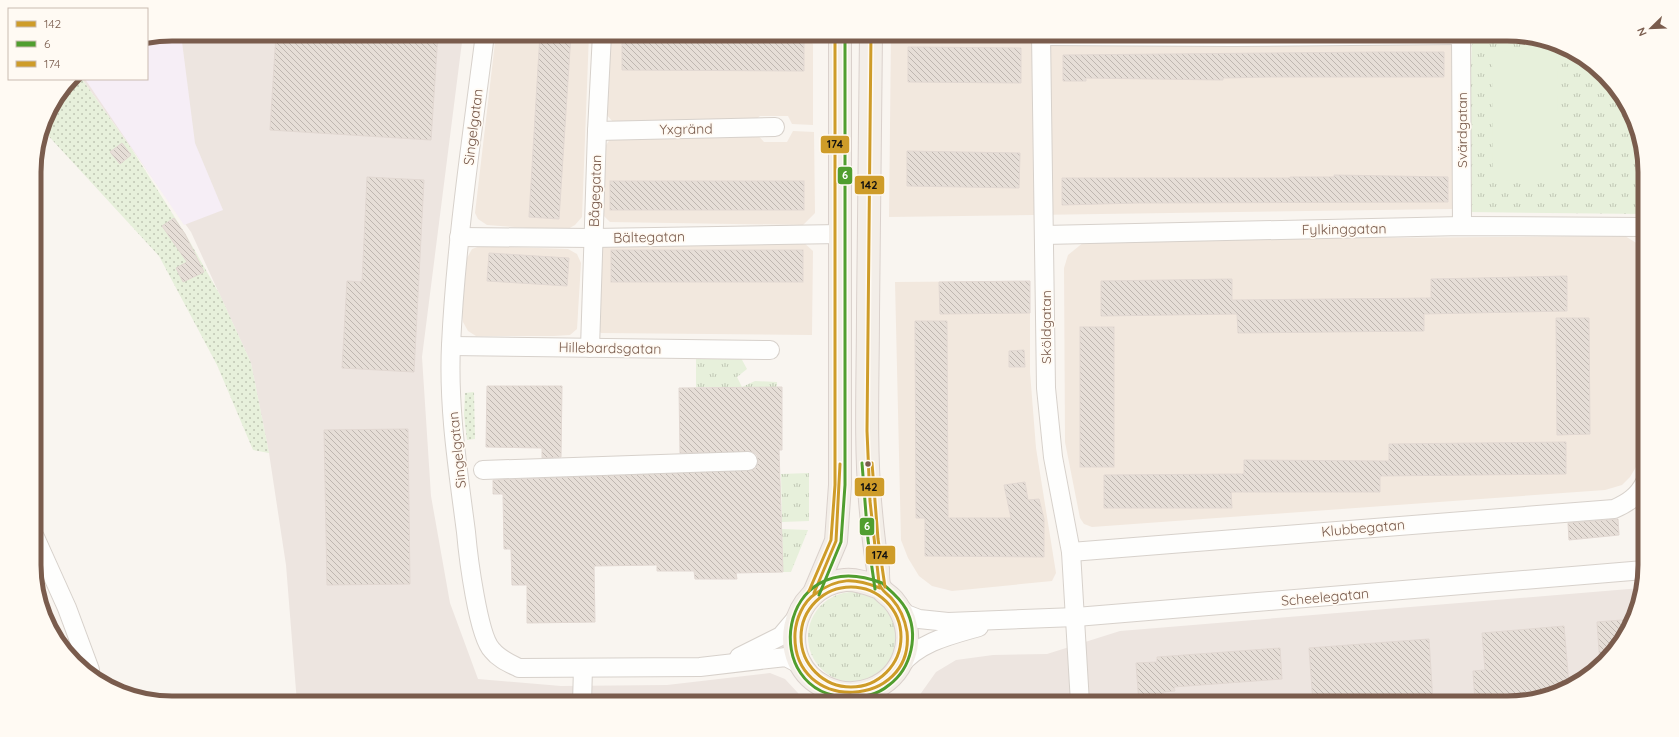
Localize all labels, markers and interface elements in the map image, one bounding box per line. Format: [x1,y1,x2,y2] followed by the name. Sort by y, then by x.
[8,8,148,80] legend
[1631,8,1671,48] north arrow
[44,16,62,31] text: 142
[1634,25,1650,38] text: N
[44,36,51,51] text: 6
[44,56,60,71] text: 174
[459,88,487,166] street label: Singelgatan
[1453,92,1471,168] street label: Svärdgatan
[659,120,713,138] street label: Yxgränd
[820,135,850,154] line badge: 174
[827,137,844,151] text: 174
[585,155,605,227] street label: Bågegatan
[837,166,853,185] line badge: 6
[842,168,848,182] text: 6
[854,175,885,195] line badge: 142
[860,178,878,192] text: 142
[1301,219,1387,239] street label: Fylkinggatan
[613,227,685,247] street label: Bältegatan
[1037,290,1055,364] street label: Sköldgatan
[558,338,662,358] street label: Hillebardsgatan
[444,411,470,489] street label: Singelgatan
[863,459,873,469] unlabelled marker
[854,477,885,497] line badge: 142
[860,480,878,494] text: 142
[1320,515,1406,541] street label: Klubbegatan
[859,517,875,536] line badge: 6
[864,519,870,533] text: 6
[865,545,896,565] line badge: 174
[872,548,889,562] text: 174
[1280,584,1370,610] street label: Scheelegatan

